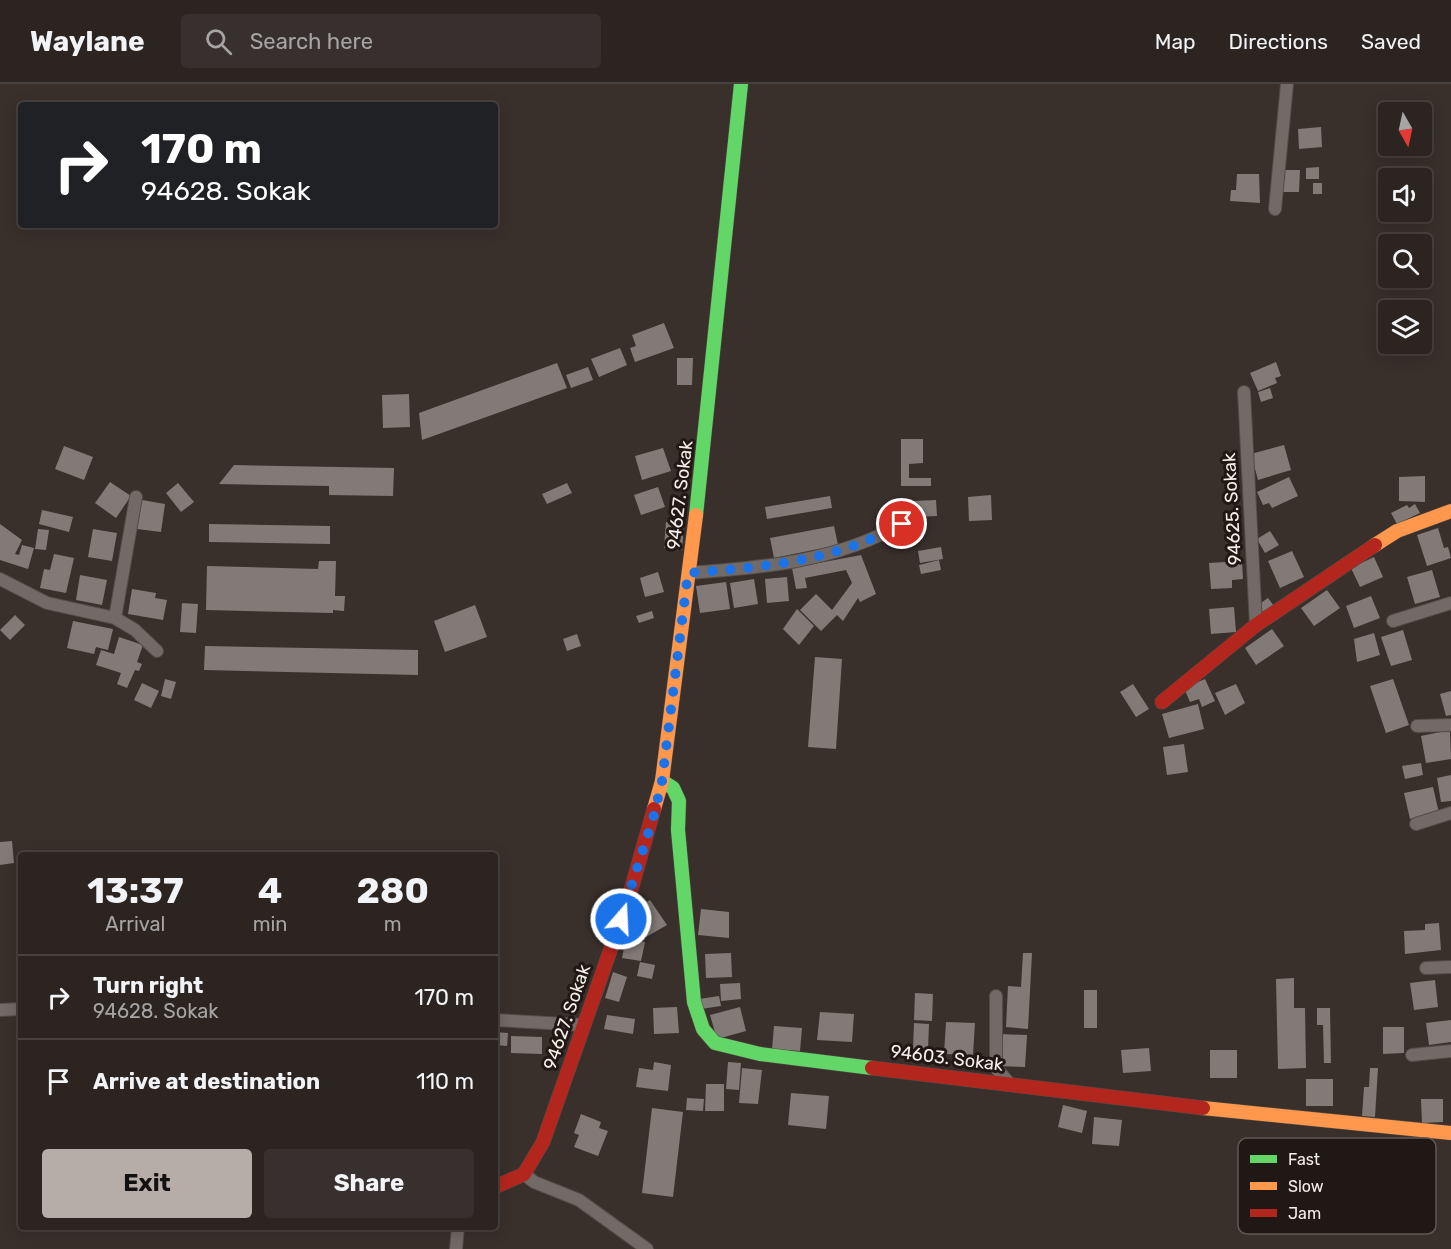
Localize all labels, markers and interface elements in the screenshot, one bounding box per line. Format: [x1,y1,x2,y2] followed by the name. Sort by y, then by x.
[181,14,601,68] search box
[30,25,145,58] text: Waylane
[202,25,235,58] icon: search
[250,28,373,55] text: Search here
[1155,29,1196,54] text: Map
[1229,29,1328,54] text: Directions
[1361,29,1421,54] text: Saved
[1378,102,1432,156] north arrow
[1378,102,1432,354] map controls
[141,124,262,174] text: 170 m
[42,126,120,204] icon: right
[1378,168,1432,222] button: sound
[141,175,311,207] text: 94628. Sokak
[1378,234,1432,288] button: search
[1378,300,1432,354] button: layers
[662,438,698,551] street label: 94627. Sokak
[1218,452,1246,566] street label: 94625. Sokak
[876,498,927,549] pin
[885,507,918,540] icon: arrive
[87,869,184,912] text: 13:37
[258,869,282,912] text: 4
[357,869,429,912] text: 280
[589,887,653,951] position arrow
[105,912,165,936] text: Arrival
[253,912,287,936] text: min
[384,912,402,936] text: m
[539,961,596,1073] street label: 94627. Sokak
[93,972,203,999] text: Turn right
[42,981,75,1014] icon: right
[414,984,474,1011] text: 170 m
[93,999,219,1023] text: 94628. Sokak
[889,1040,1005,1076] street label: 94603. Sokak
[42,1065,75,1098] icon: arrive
[93,1068,320,1095] text: Arrive at destination
[416,1068,474,1095] text: 110 m
[1238,1138,1436,1234] legend
[42,1149,252,1218] button: Exit
[264,1149,474,1218] button: Share
[1288,1150,1320,1169] text: Fast
[1288,1177,1324,1196] text: Slow
[1288,1204,1321,1223] text: Jam

